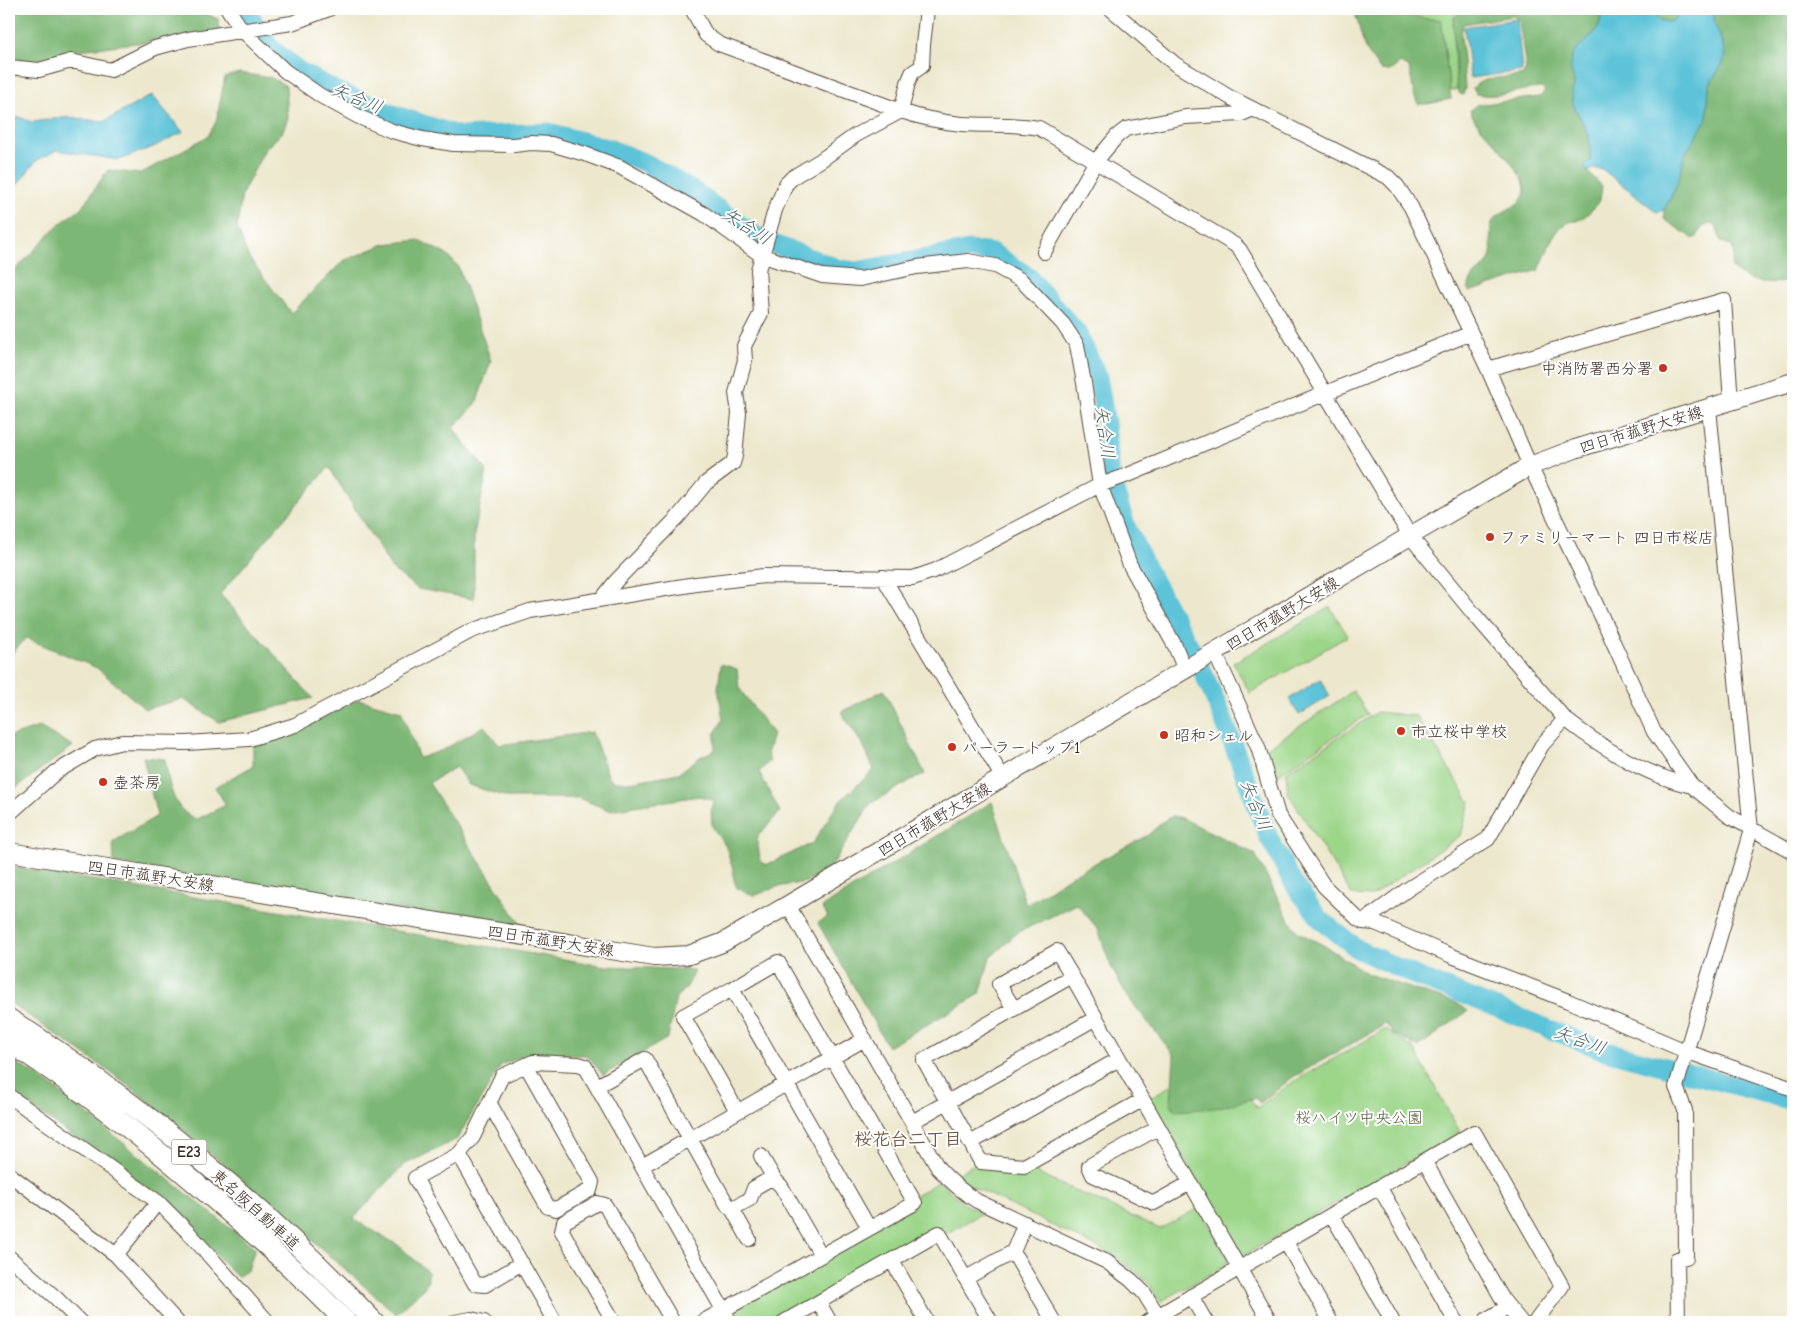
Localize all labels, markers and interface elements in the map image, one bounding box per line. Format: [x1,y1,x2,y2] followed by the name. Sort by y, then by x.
[328,79,386,118] water label: 矢合川
[718,203,775,250] water label: 矢合川
[1541,360,1653,378] place label: 中消防署西分署
[1657,362,1669,374] marker: 中消防署西分署
[1577,403,1705,457] street label: 四日市菰野大安線
[1090,404,1119,460] water label: 矢合川
[1500,529,1714,547] place label: ファミリーマート 四日市桜店
[1484,531,1496,543] marker: ファミリーマート 四日市桜店
[1223,573,1342,655] street label: 四日市菰野大安線
[1411,723,1507,741] place label: 市立桜中学校
[1395,725,1407,737] marker: 市立桜中学校
[1174,727,1254,745] place label: 昭和シェル
[1158,729,1170,741] marker: 昭和シェル
[962,739,1080,757] place label: パーラートップ1
[946,741,958,753] marker: パーラートップ1
[113,774,161,792] place label: 壺茶房
[97,776,109,788] marker: 壺茶房
[1236,776,1275,834] water label: 矢合川
[875,779,994,861] street label: 四日市菰野大安線
[86,857,215,895] street label: 四日市菰野大安線
[486,922,615,960] street label: 四日市菰野大安線
[1551,1021,1609,1060] water label: 矢合川
[1295,1109,1423,1127] park label: 桜ハイツ中央公園
[854,1129,962,1150] district label: 桜花台二丁目
[172,1140,206,1164] road number: E23
[208,1166,303,1254] street label: 東名阪自動車道

